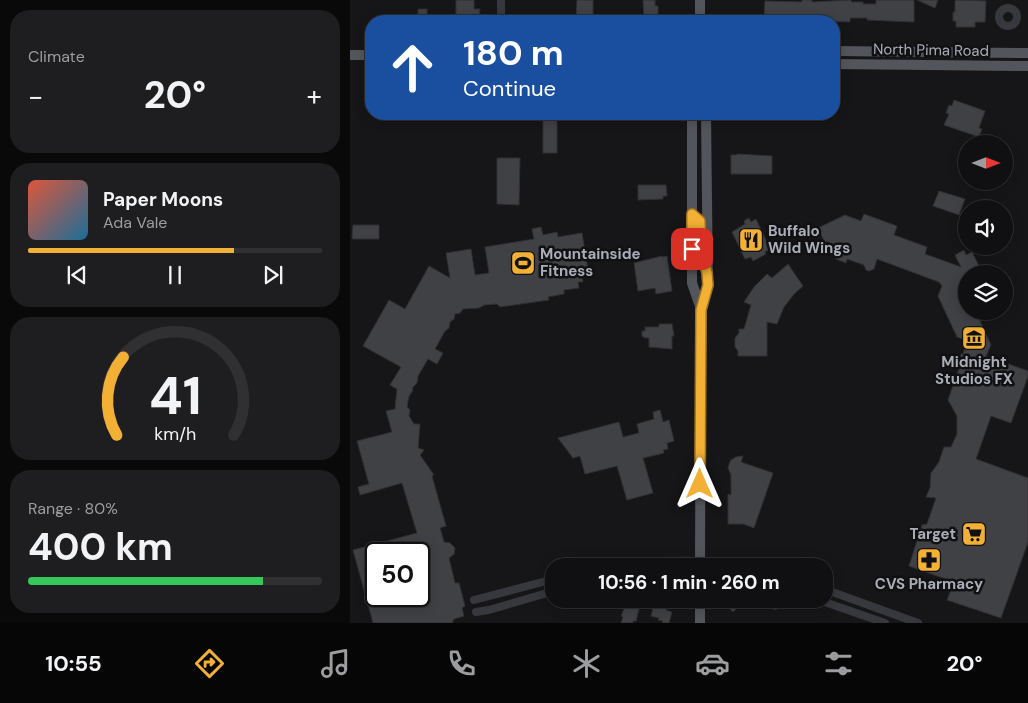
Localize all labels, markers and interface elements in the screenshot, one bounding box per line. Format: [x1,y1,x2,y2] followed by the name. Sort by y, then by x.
[463,30,564,76] text: 180 m
[380,35,445,100] icon: ahead
[873,39,989,61] street label: North Pima Road
[28,46,85,67] text: Climate
[144,70,206,120] text: 20°
[463,74,556,103] text: Continue
[28,78,43,115] text: −
[307,78,322,115] text: +
[958,135,1012,190] north arrow
[958,135,1013,320] map controls
[103,187,223,212] text: Paper Moons
[958,200,1013,255] button: sound
[103,212,167,233] text: Ada Vale
[768,221,850,258] place label: Buffalo Wild Wings
[738,227,764,253] restaurant icon: Buffalo Wild Wings
[671,228,713,270] pin
[678,235,706,263] icon: arrive
[540,244,641,281] place label: Mountainside Fitness
[510,250,536,276] sports icon: Mountainside Fitness
[63,261,91,289] icon: previous
[161,261,189,289] icon: pause
[259,261,287,289] icon: next
[958,265,1013,320] button: layers
[961,325,987,351] museum icon: Midnight Studios FX
[935,352,1013,389] place label: Midnight Studios FX
[149,362,201,430] text: 41
[154,422,196,446] text: km/h
[673,457,725,509] position arrow
[28,498,118,519] text: Range · 80%
[961,521,987,547] supermarket icon: Target
[28,522,173,572] text: 400 km
[910,524,956,544] place label: Target
[365,542,430,607] speed limit sign: 50
[916,547,942,573] pharmacy icon: CVS Pharmacy
[598,570,780,595] text: 10:56 · 1 min · 260 m
[875,574,983,594] place label: CVS Pharmacy
[192,646,227,681] icon: directions
[318,646,353,681] icon: music
[444,646,479,681] icon: phone
[569,646,604,681] icon: climate
[695,646,730,681] icon: car
[821,646,856,681] icon: filters
[45,649,102,678] text: 10:55
[946,649,983,678] text: 20°

